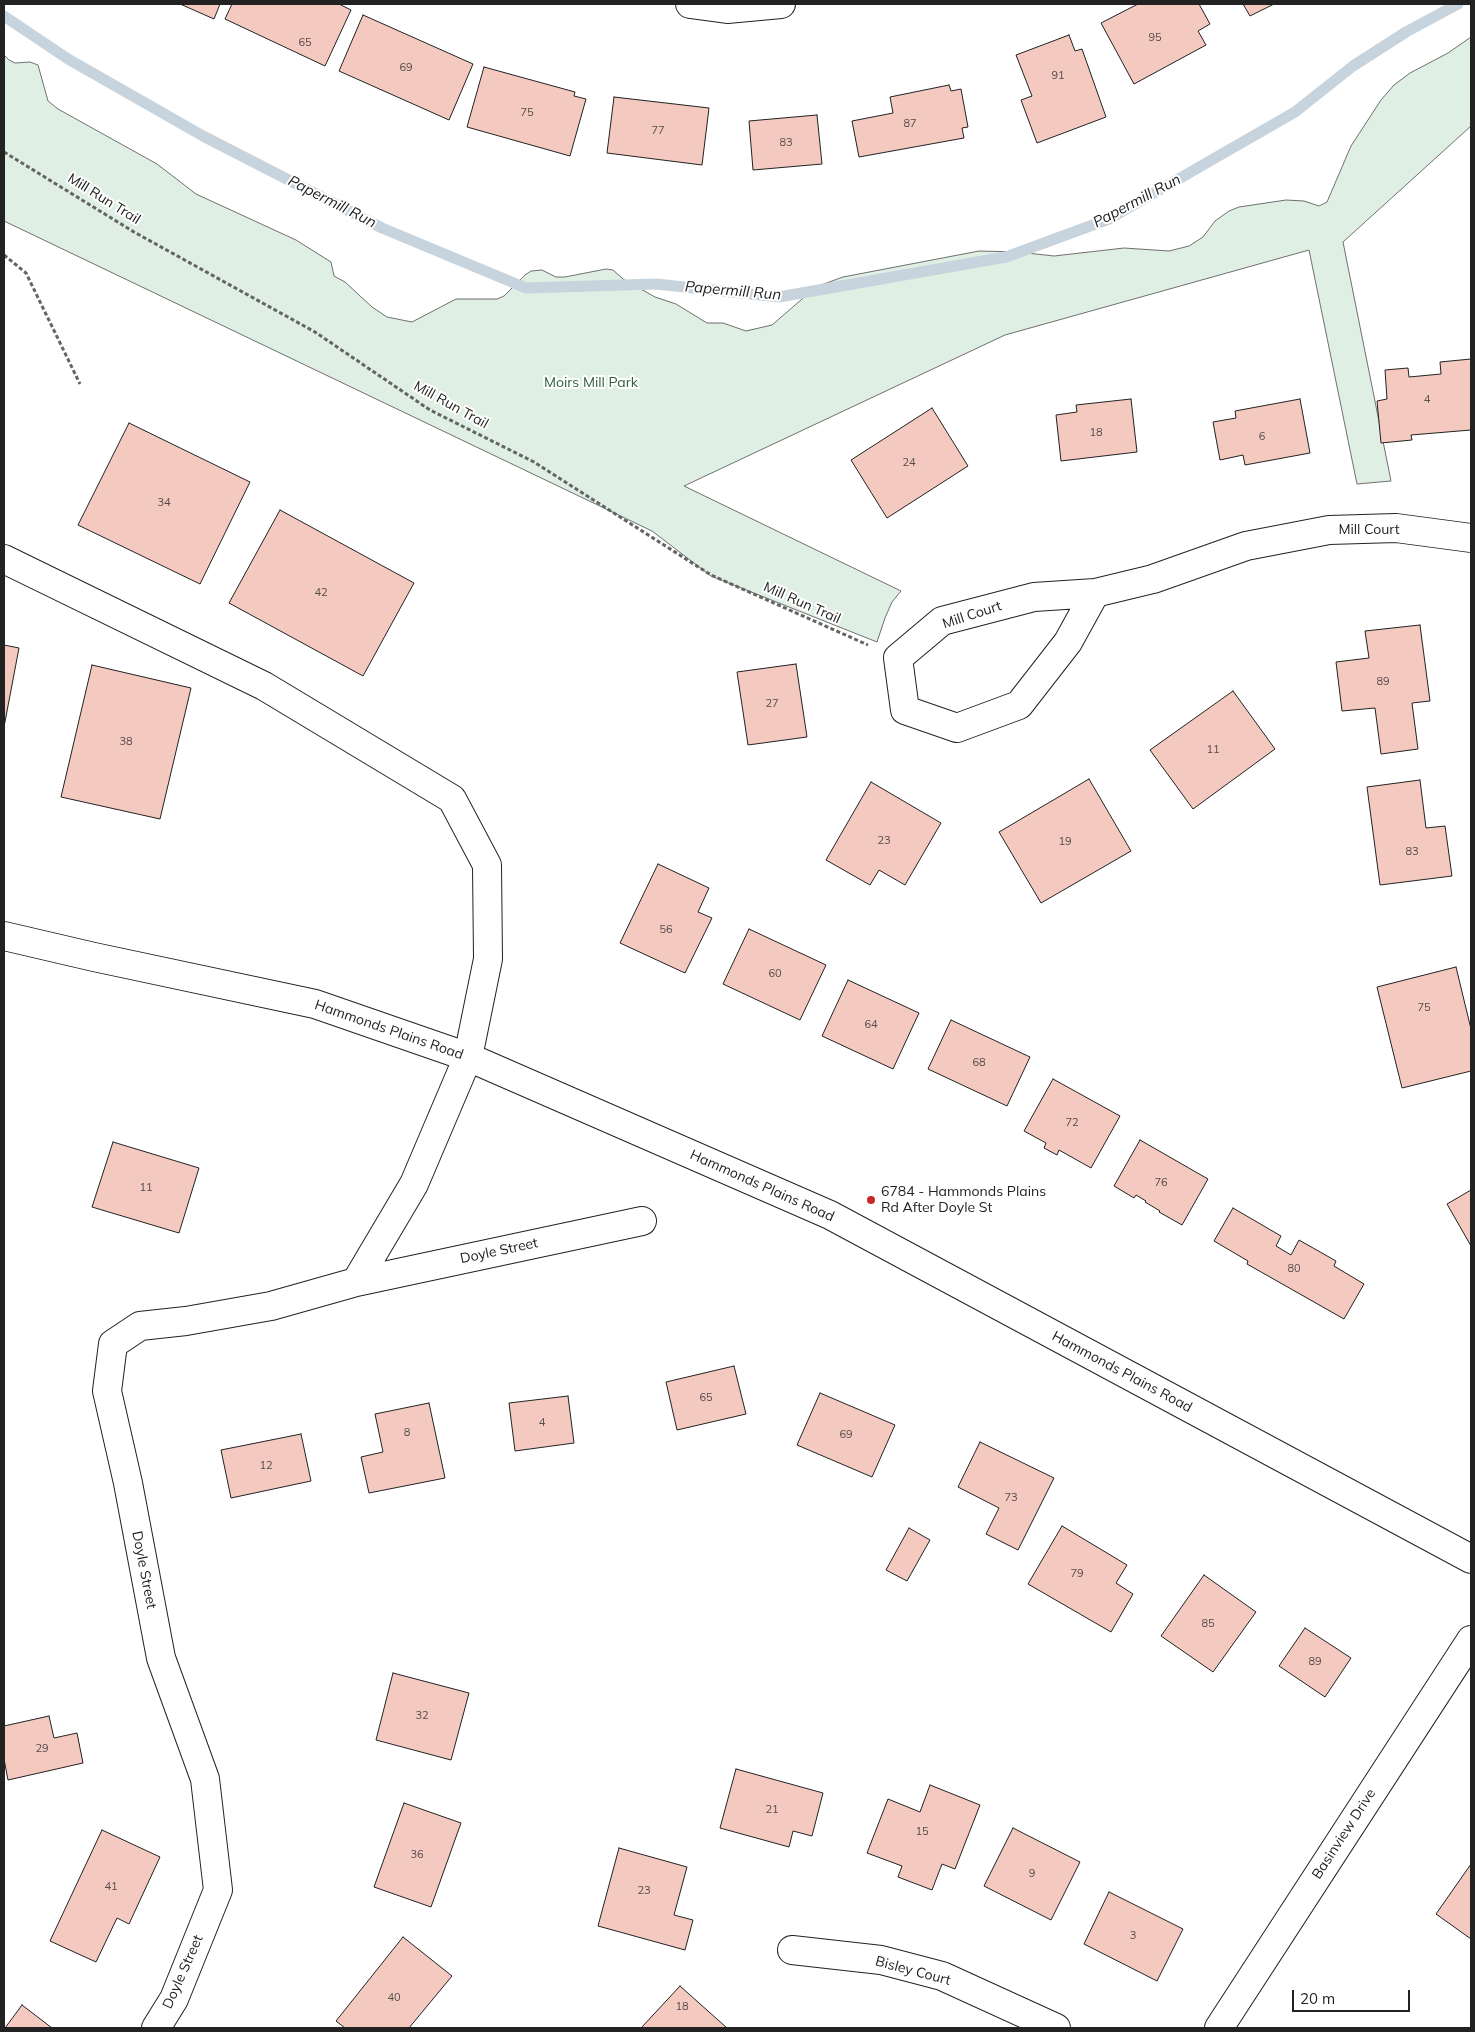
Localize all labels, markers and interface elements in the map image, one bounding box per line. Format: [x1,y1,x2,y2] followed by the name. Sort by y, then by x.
[1148,31,1162,45] house number: 95
[298,36,312,50] house number: 65
[399,61,413,75] house number: 69
[1051,69,1065,83] house number: 91
[520,106,534,120] house number: 75
[903,117,917,131] house number: 87
[651,124,665,138] house number: 77
[779,136,793,150] house number: 83
[64,170,144,228] street label: Mill Run Trail
[1090,170,1184,232] water label: Papermill Run
[285,172,379,232] water label: Papermill Run
[684,278,782,304] water label: Papermill Run
[544,375,638,391] park label: Moirs Mill Park
[411,378,491,432] street label: Mill Run Trail
[1424,393,1430,407] house number: 4
[1089,426,1103,440] house number: 18
[1259,430,1265,444] house number: 6
[902,456,916,470] house number: 24
[157,496,171,510] house number: 34
[1338,522,1400,538] street label: Mill Court
[761,578,843,628] street label: Mill Run Trail
[314,586,328,600] house number: 42
[940,598,1004,632] street label: Mill Court
[1376,675,1390,689] house number: 89
[765,697,779,711] house number: 27
[119,735,133,749] house number: 38
[1206,743,1220,757] house number: 11
[877,834,891,848] house number: 23
[1058,835,1072,849] house number: 19
[1405,845,1419,859] house number: 83
[659,923,673,937] house number: 56
[768,967,782,981] house number: 60
[312,997,466,1063] street label: Hammonds Plains Road
[1417,1001,1431,1015] house number: 75
[864,1018,878,1032] house number: 64
[972,1056,986,1070] house number: 68
[1065,1116,1079,1130] house number: 72
[687,1147,837,1225] street label: Hammonds Plains Road
[1154,1176,1168,1190] house number: 76
[139,1181,153,1195] house number: 11
[881,1184,1046,1216] place label: 6784 - Hammonds Plains Rd After Doyle St
[865,1194,877,1206] marker: 6784 - Hammonds Plains Rd After Doyle St
[459,1235,539,1267] street label: Doyle Street
[1287,1262,1301,1276] house number: 80
[1049,1328,1195,1416] street label: Hammonds Plains Road
[699,1391,713,1405] house number: 65
[539,1416,545,1430] house number: 4
[404,1426,410,1440] house number: 8
[839,1428,853,1442] house number: 69
[259,1459,273,1473] house number: 12
[1004,1491,1018,1505] house number: 73
[128,1530,160,1610] street label: Doyle Street
[1070,1567,1084,1581] house number: 79
[1201,1617,1215,1631] house number: 85
[1308,1655,1322,1669] house number: 89
[415,1709,429,1723] house number: 32
[35,1742,49,1756] house number: 29
[1309,1786,1379,1882] street label: Basinview Drive
[765,1803,779,1817] house number: 21
[915,1825,929,1839] house number: 15
[410,1848,424,1862] house number: 36
[1029,1867,1035,1881] house number: 9
[104,1880,118,1894] house number: 41
[637,1884,651,1898] house number: 23
[1130,1929,1136,1943] house number: 3
[159,1932,207,2012] street label: Doyle Street
[874,1953,952,1989] street label: Bisley Court
[1295,1980,1412,2012] scale bar
[1300,1989,1335,2008] text: 20 m
[387,1991,401,2005] house number: 40
[675,2000,689,2014] house number: 18

